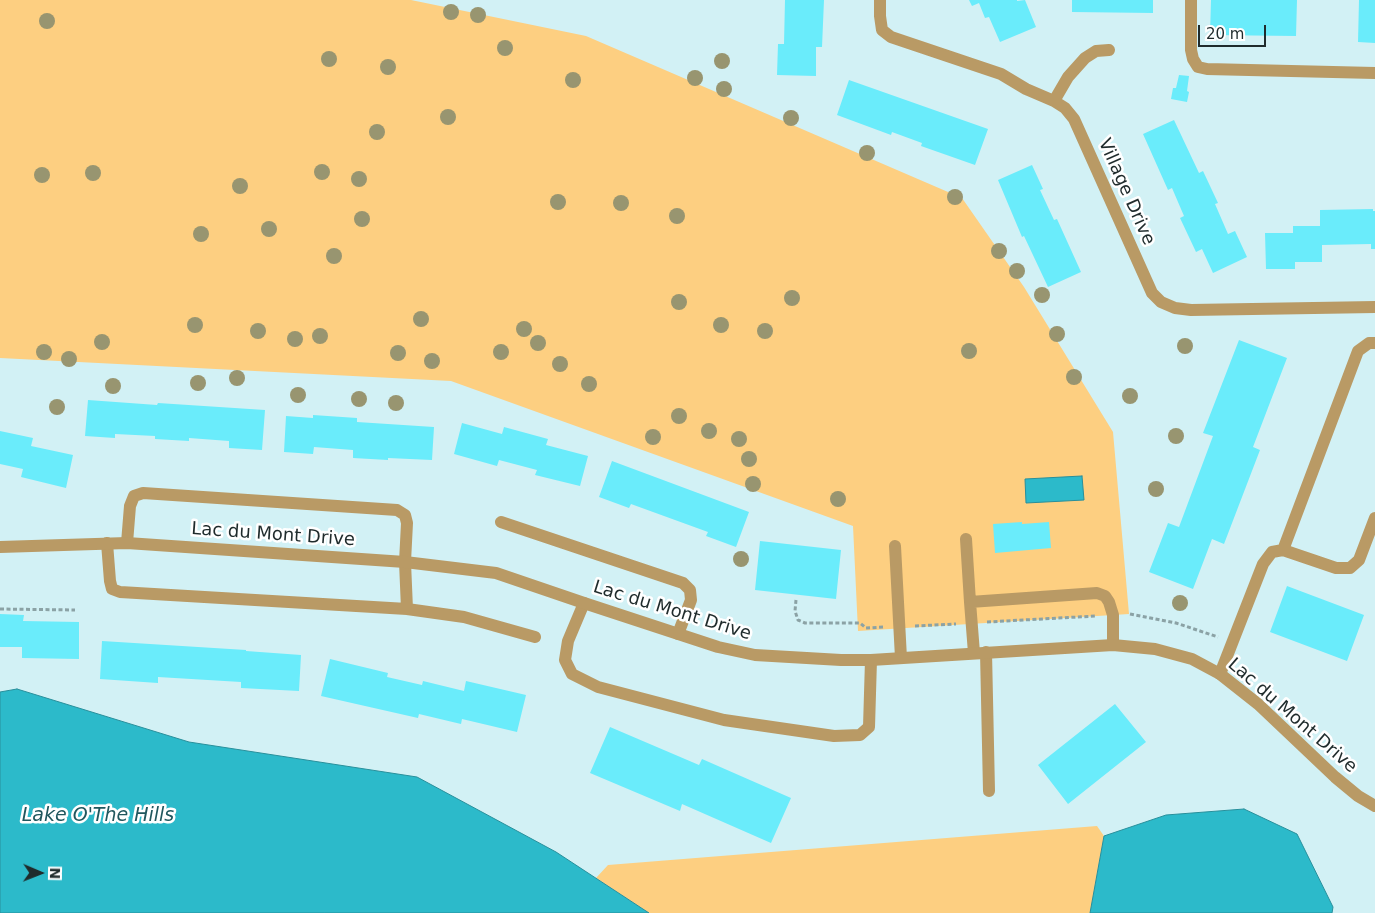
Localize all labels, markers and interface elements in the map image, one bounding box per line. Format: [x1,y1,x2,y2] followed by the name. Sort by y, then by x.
[1200,15,1268,47] scale bar
[1206,25,1244,43] text: 20 m
[1093,135,1159,249] street label: Village Drive
[190,519,356,551] street label: Lac du Mont Drive
[590,577,754,645] street label: Lac du Mont Drive
[1223,654,1361,778] street label: Lac du Mont Drive
[22,805,174,827] water label: Lake O'The Hills
[15,848,65,898] north arrow
[47,867,63,879] text: N

